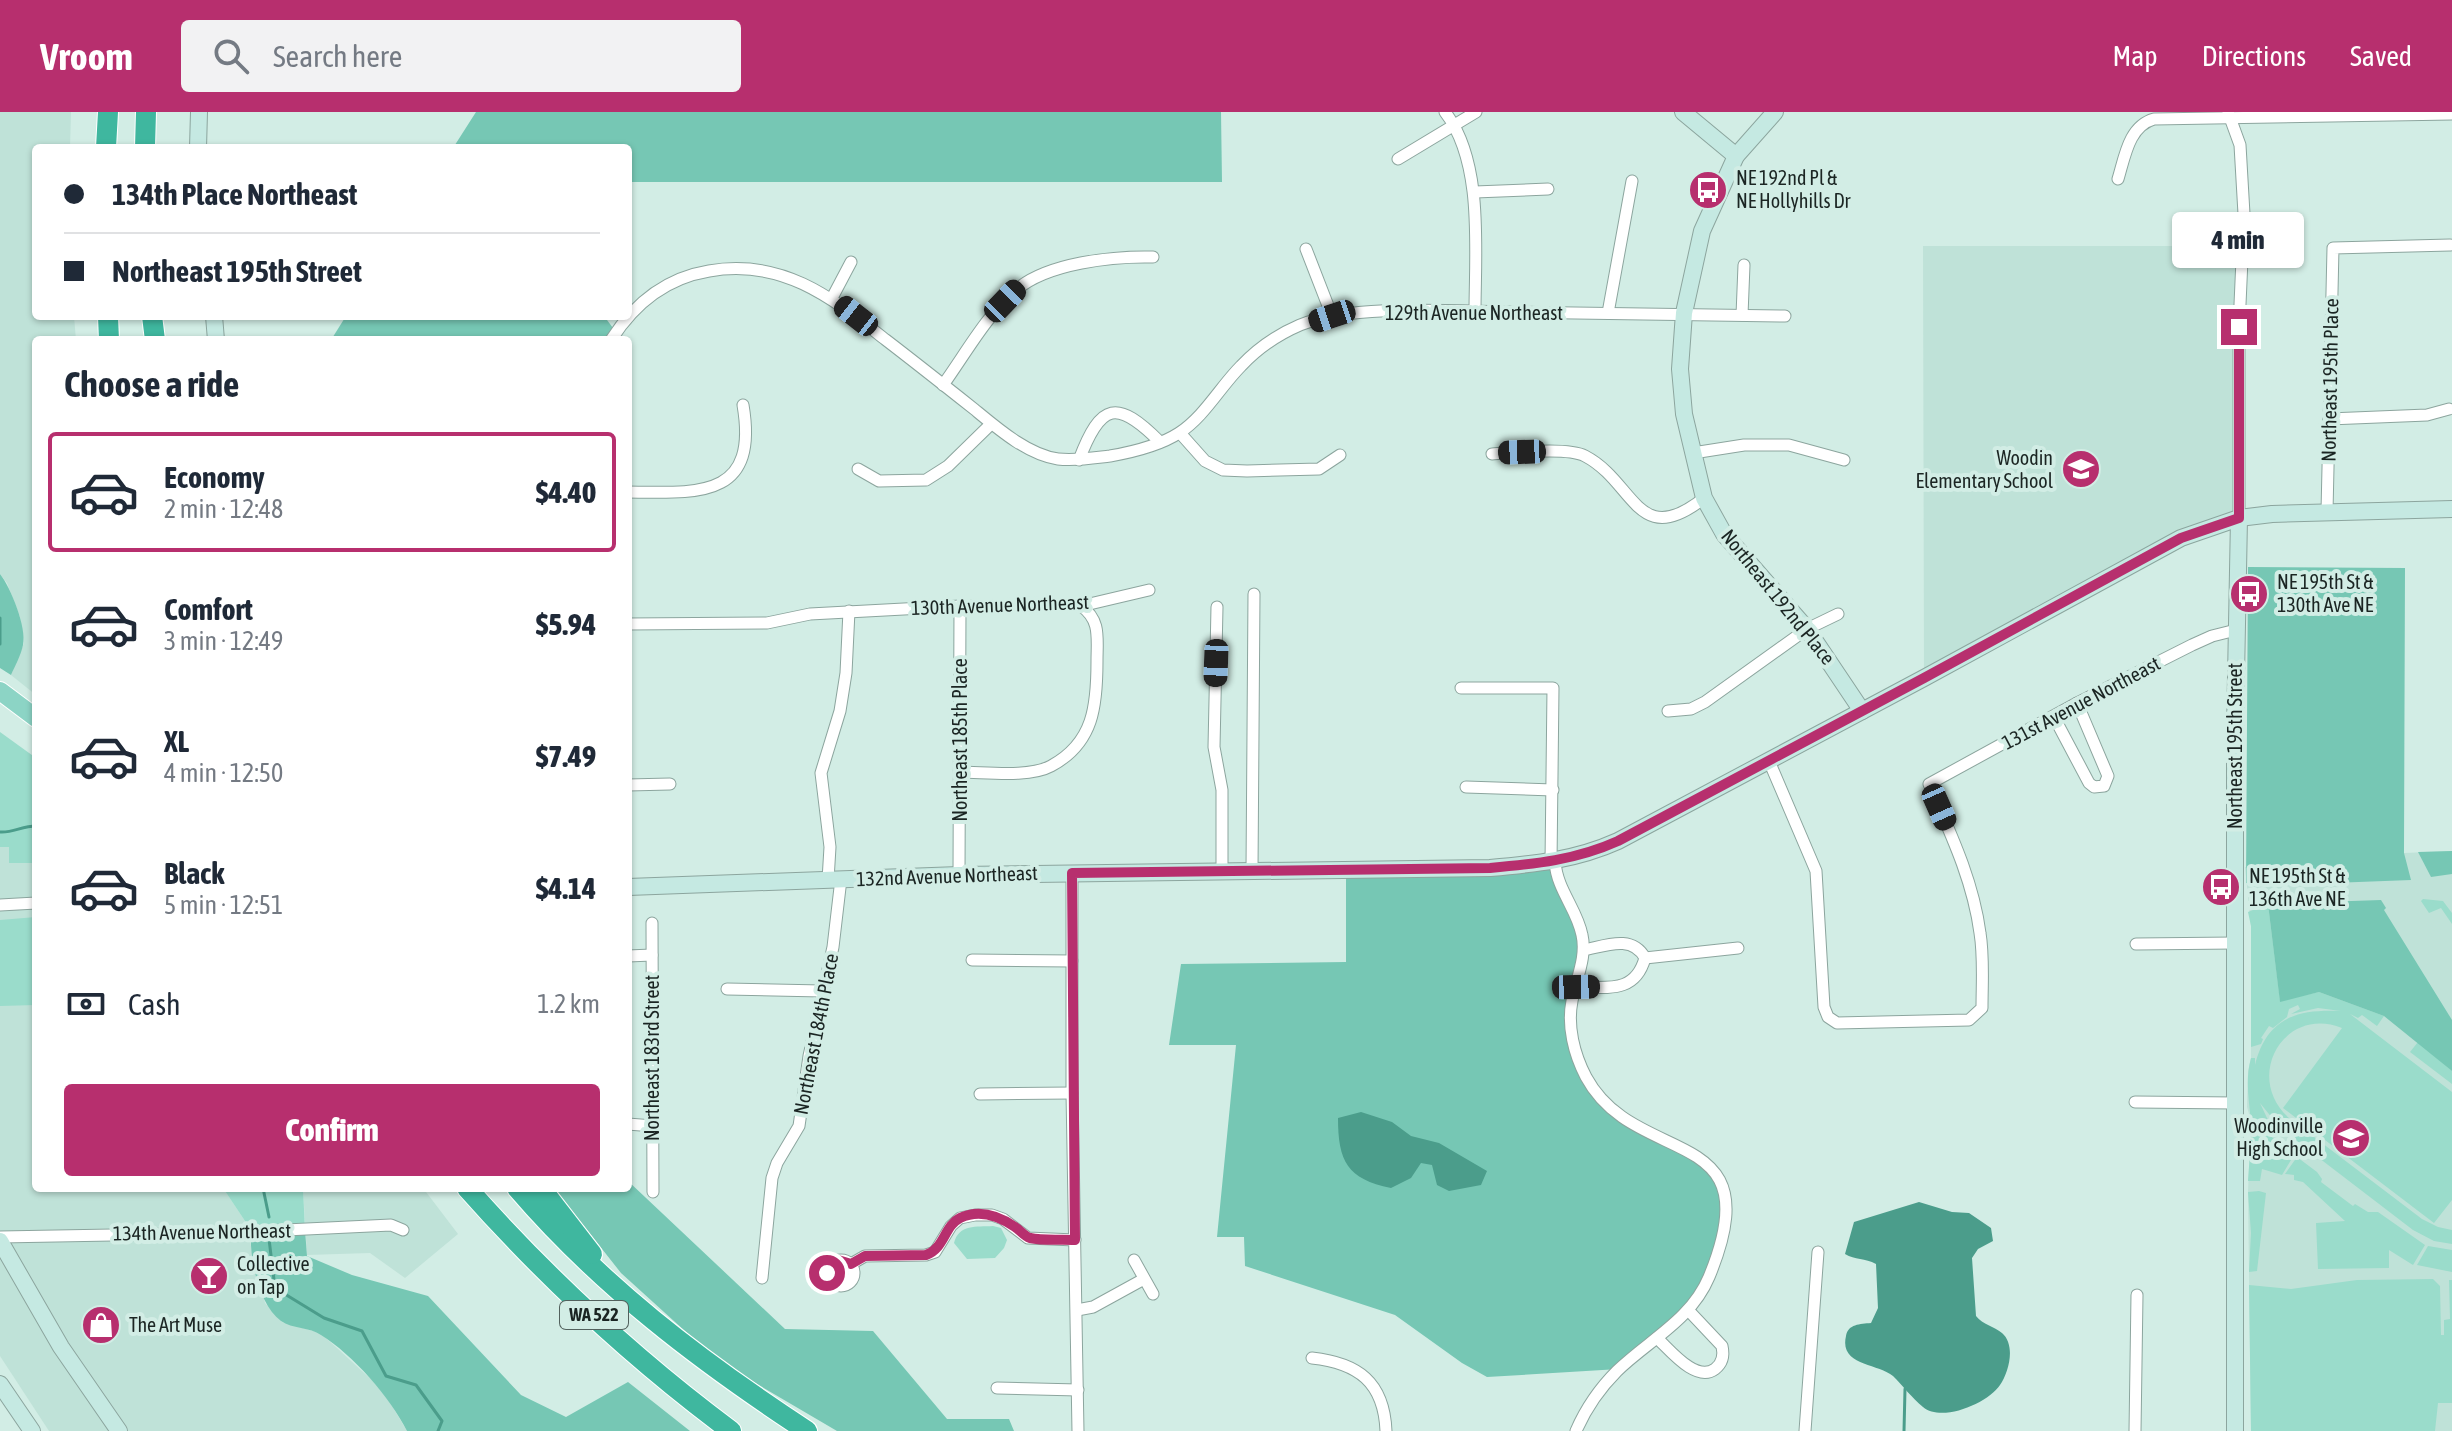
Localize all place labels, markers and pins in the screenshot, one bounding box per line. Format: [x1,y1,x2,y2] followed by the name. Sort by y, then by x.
[1736,166,1852,212] place label: NE 192nd Pl & NE Hollyhills Dr
[1687,169,1729,211] bus stop icon: NE 192nd Pl & NE Hollyhills Dr
[1916,446,2054,492] place label: Woodin Elementary School
[2060,448,2102,490] school or university icon: Woodin Elementary School
[2277,570,2374,616] place label: NE 195th St & 130th Ave NE
[2228,573,2270,615] bus stop icon: NE 195th St & 130th Ave NE
[2249,864,2346,910] place label: NE 195th St & 136th Ave NE
[2200,866,2242,908] bus stop icon: NE 195th St & 136th Ave NE
[2234,1114,2324,1160] place label: Woodinville High School
[2330,1117,2372,1159] school or university icon: Woodinville High School
[237,1252,310,1298] place label: Collective on Tap
[188,1255,230,1297] bar icon: Collective on Tap
[80,1304,122,1346] shop icon: The Art Muse
[129,1313,222,1336] place label: The Art Muse

